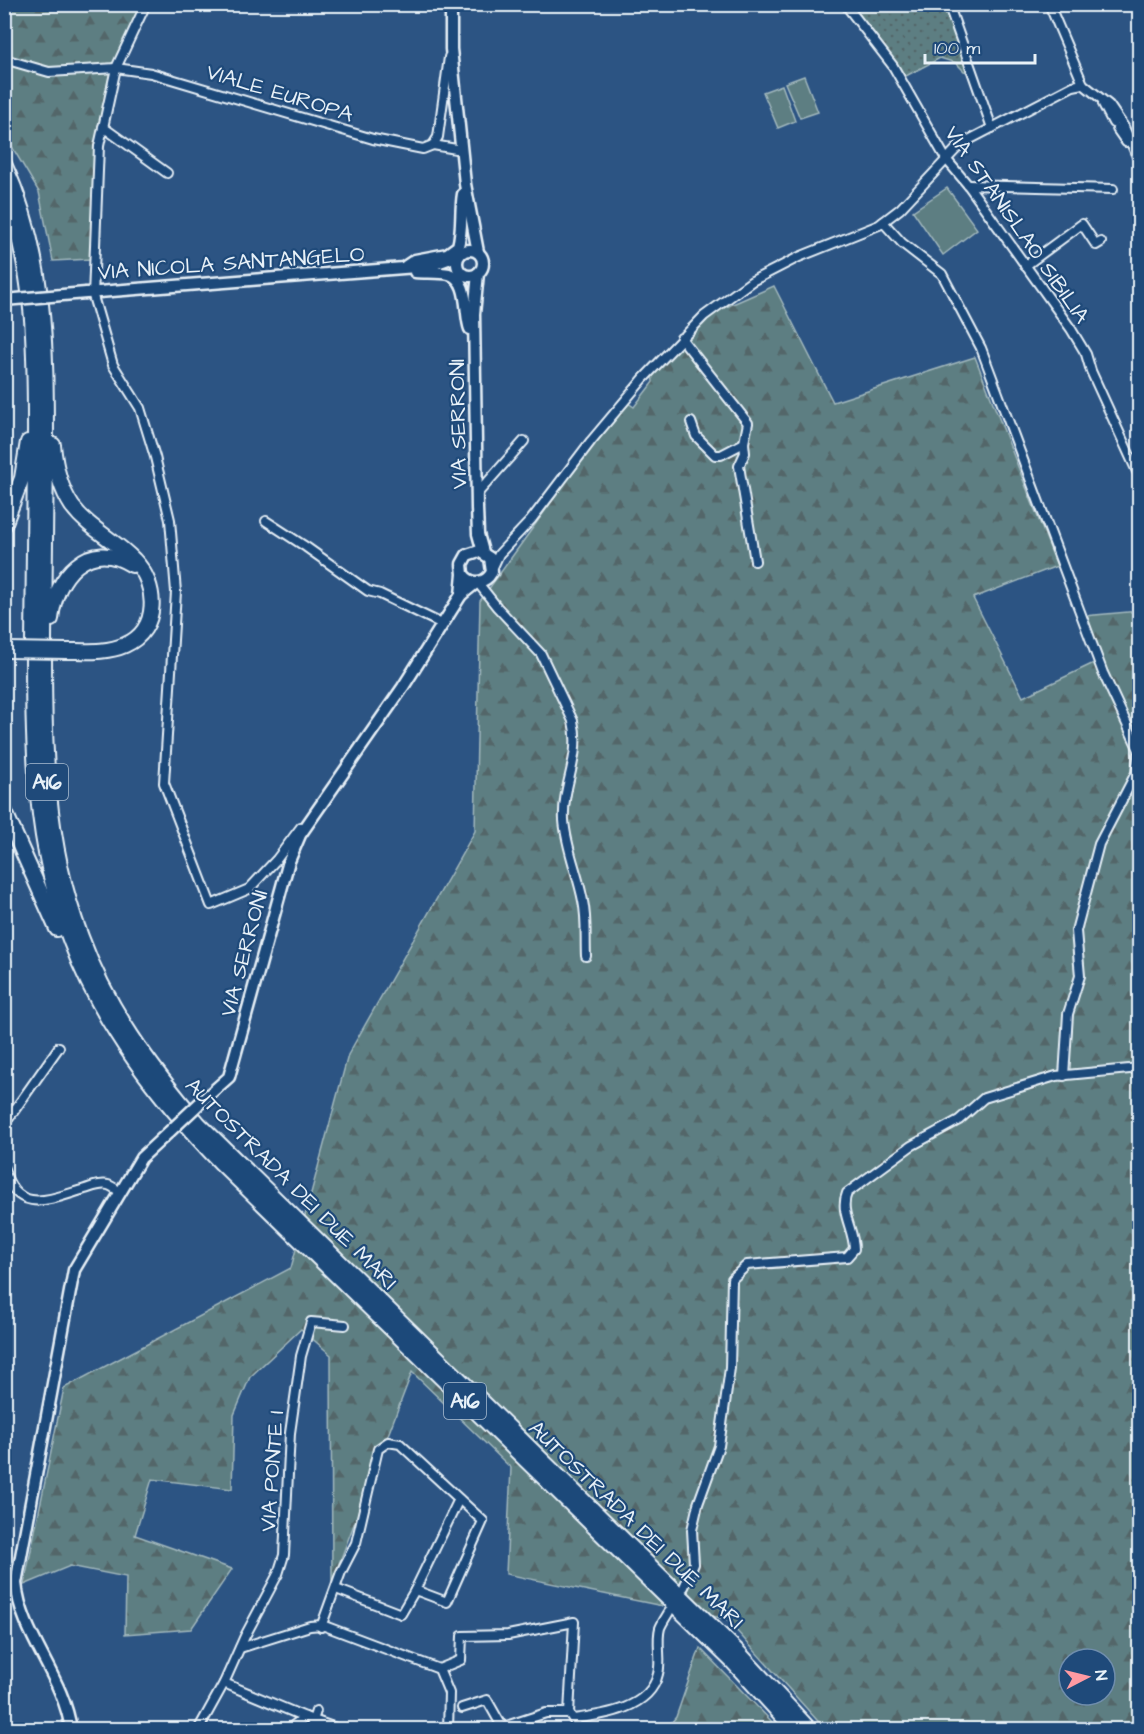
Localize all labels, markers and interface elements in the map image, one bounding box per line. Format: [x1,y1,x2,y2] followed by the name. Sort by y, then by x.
[925,27,1034,65] scale bar
[934,36,980,61] text: 100 m
[202,56,357,131] street label: VIALE EUROPA
[937,120,1097,330] street label: VIA STANISLAO SIBILIA
[97,239,366,288] street label: VIA NICOLA SANTANGELO
[442,359,475,489] street label: VIA SERRONI
[26,764,68,800] road number: A16
[213,886,276,1020] street label: VIA SERRONI
[178,1071,404,1297] street label: AUTOSTRADA DEI DUE MARI
[444,1383,486,1419] road number: A16
[253,1409,292,1533] street label: VIA PONTE I
[521,1414,751,1637] street label: AUTOSTRADA DEI DUE MARI
[1057,1647,1117,1707] north arrow
[1089,1669,1112,1682] text: N

